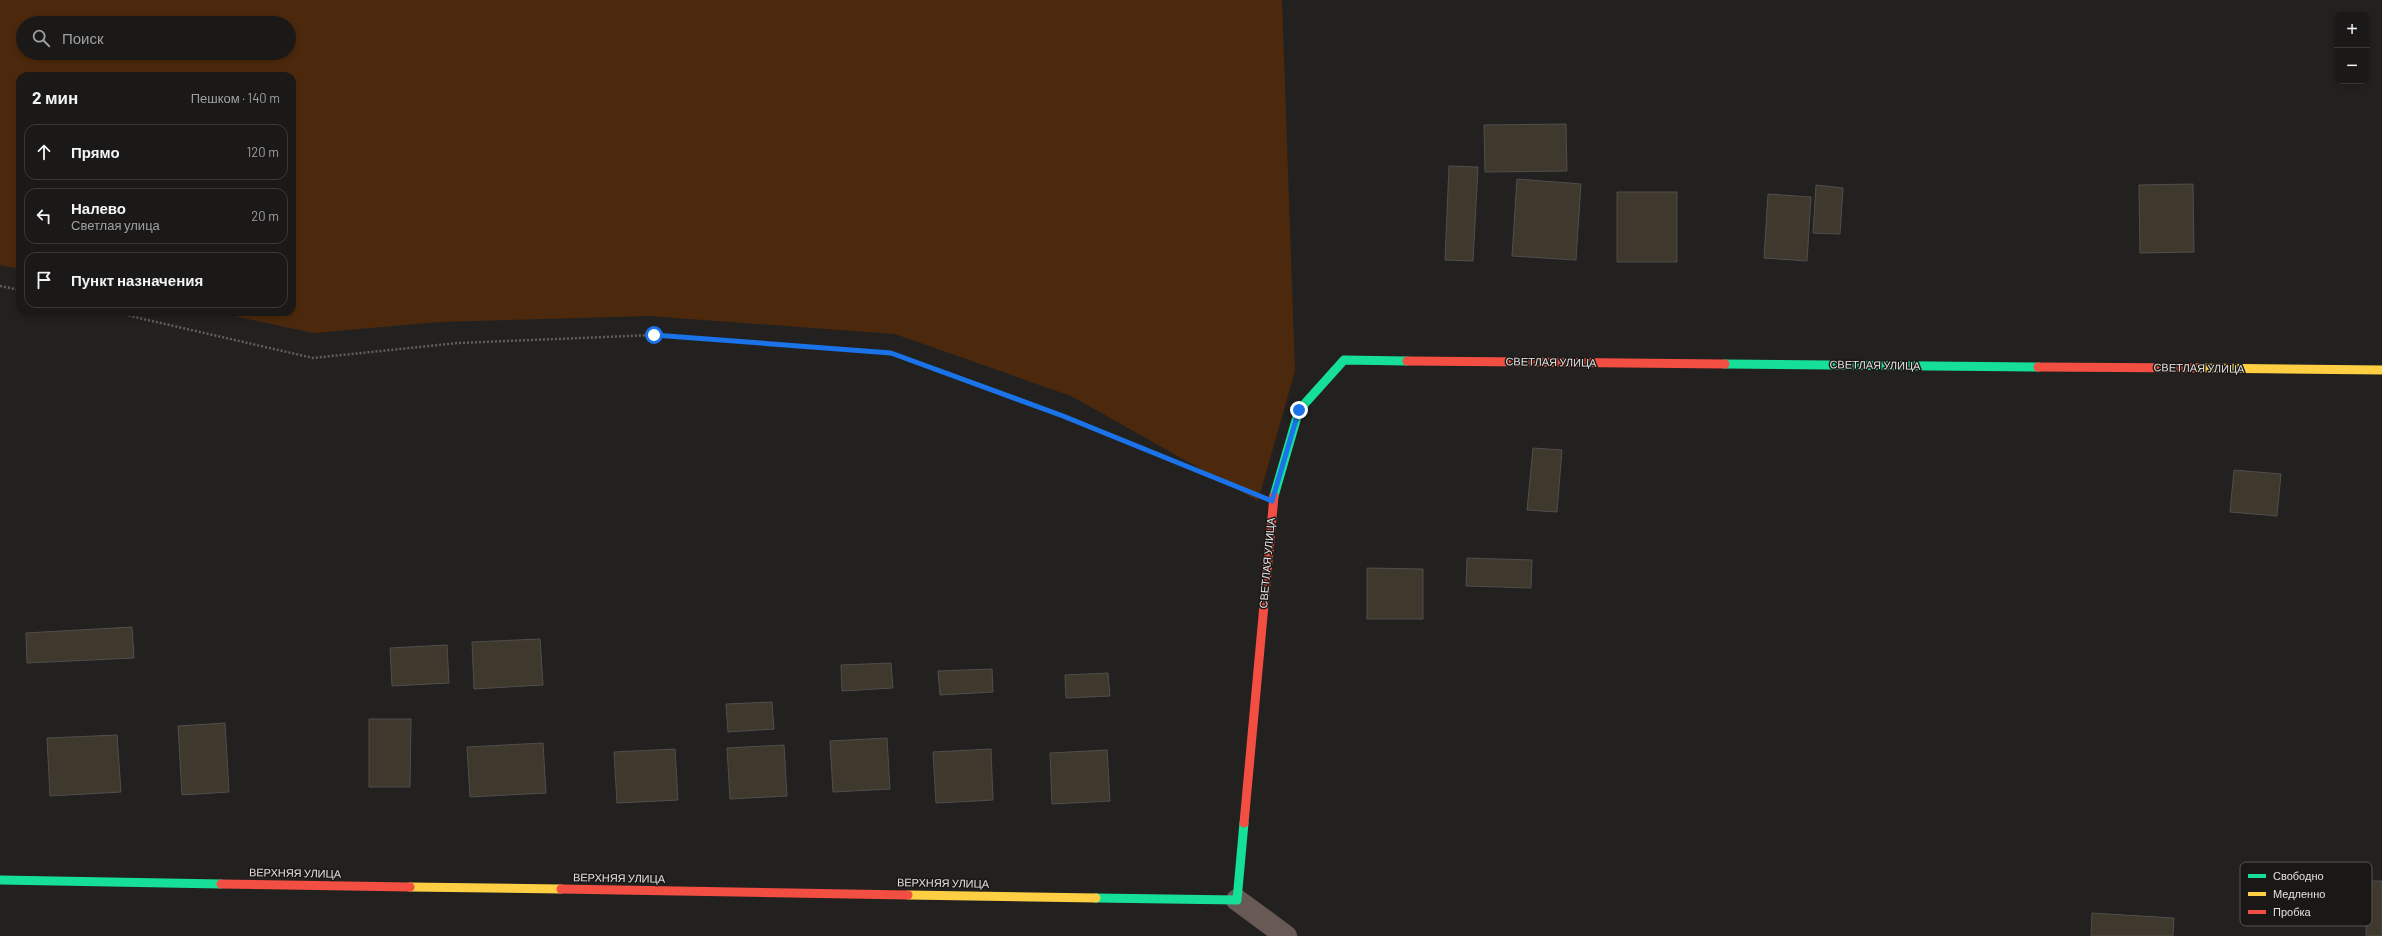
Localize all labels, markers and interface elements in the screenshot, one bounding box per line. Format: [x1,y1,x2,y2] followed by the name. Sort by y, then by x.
[2334,12,2370,84] map controls
[2334,12,2370,48] button: +
[16,16,296,60] search box
[30,27,52,49] icon: search
[62,29,104,47] text: Поиск
[2334,48,2370,84] button: −
[32,87,78,107] text: 2 мин
[191,90,280,106] text: Пешком · 140 m
[33,141,55,163] icon: ahead
[71,143,120,161] text: Прямо
[247,144,279,160] text: 120 m
[71,199,126,217] text: Налево
[33,205,55,227] icon: left
[251,208,279,224] text: 20 m
[71,217,160,233] text: Светлая улица
[33,269,55,291] icon: arrive
[71,271,203,289] text: Пункт назначения
[645,326,663,344] route start
[1505,354,1597,369] street label: СВЕТЛАЯ УЛИЦА
[1829,357,1921,372] street label: СВЕТЛАЯ УЛИЦА
[2153,360,2245,375] street label: СВЕТЛАЯ УЛИЦА
[1290,401,1308,419] route end
[1256,516,1277,609] street label: СВЕТЛАЯ УЛИЦА
[2240,862,2372,926] legend
[249,865,342,880] street label: ВЕРХНЯЯ УЛИЦА
[2273,869,2324,882] text: Свободно
[573,870,666,885] street label: ВЕРХНЯЯ УЛИЦА
[897,875,990,890] street label: ВЕРХНЯЯ УЛИЦА
[2273,887,2325,900] text: Медленно
[2273,905,2311,918] text: Пробка

